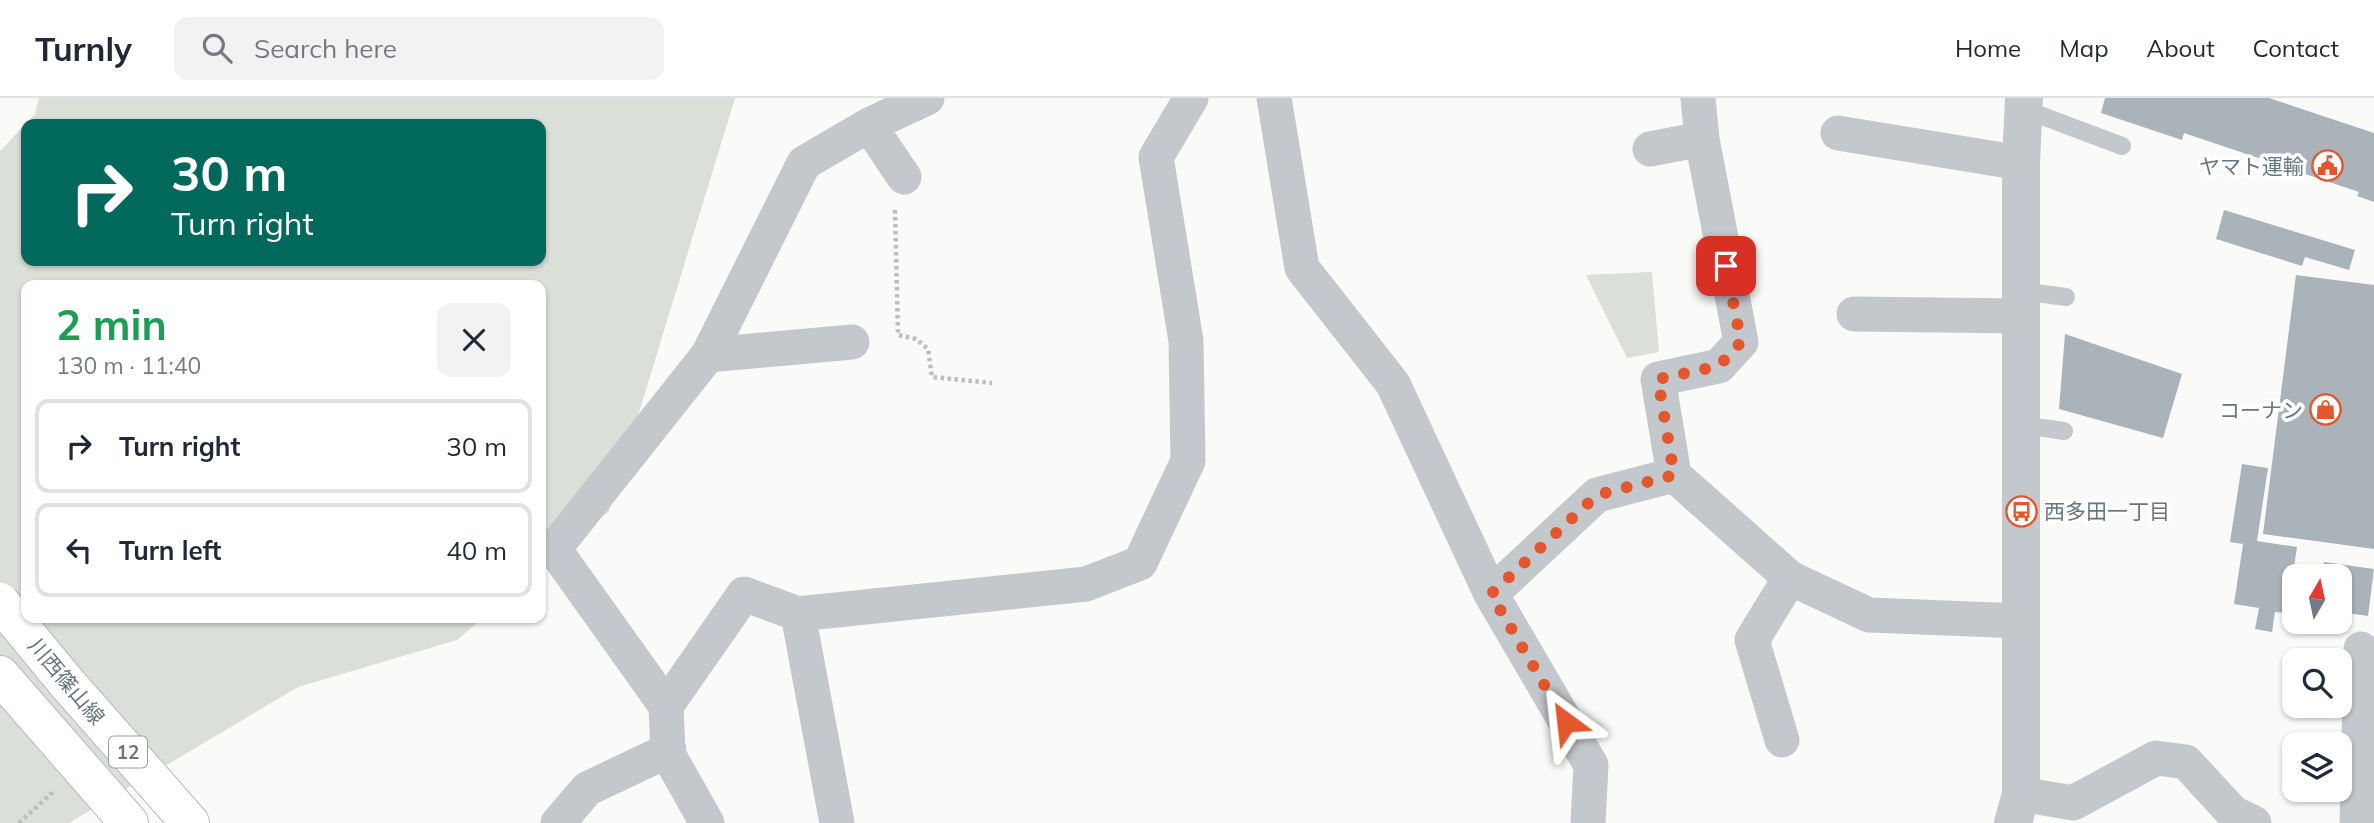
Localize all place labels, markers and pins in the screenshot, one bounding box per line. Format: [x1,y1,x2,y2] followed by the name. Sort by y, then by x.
[2310,149,2344,183] public building icon: ヤマト運輸
[2199,153,2304,179] place label: ヤマト運輸
[1696,236,1756,296] pin
[2309,393,2343,427] shop icon: コーナン
[2219,397,2303,423] place label: コーナン
[2004,494,2038,528] bus stop icon: 西多田一丁目
[2044,498,2170,524] place label: 西多田一丁目

